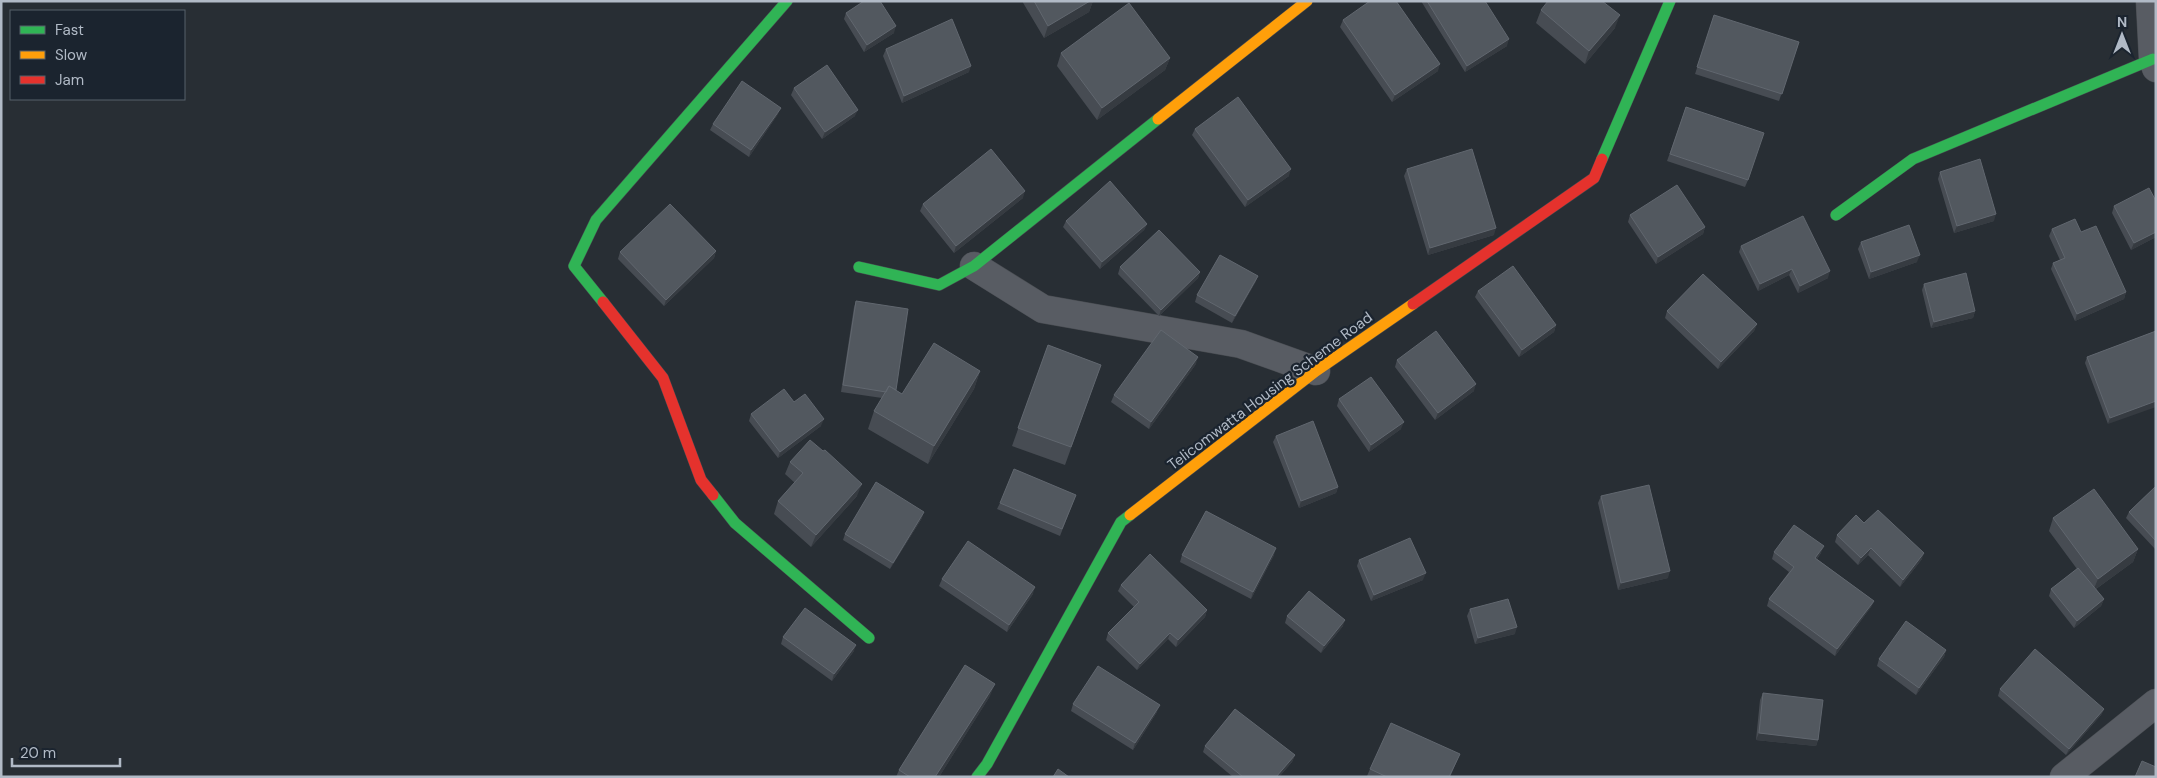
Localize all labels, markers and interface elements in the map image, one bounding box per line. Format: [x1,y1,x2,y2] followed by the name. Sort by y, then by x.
[10,10,185,100] legend
[2097,10,2147,60] north arrow
[2117,13,2127,31] text: N
[55,20,84,40] text: Fast
[55,45,88,65] text: Slow
[55,70,84,90] text: Jam
[1164,307,1376,475] street label: Telicomwatta Housing Scheme Road
[12,736,120,768] scale bar
[20,743,56,763] text: 20 m

